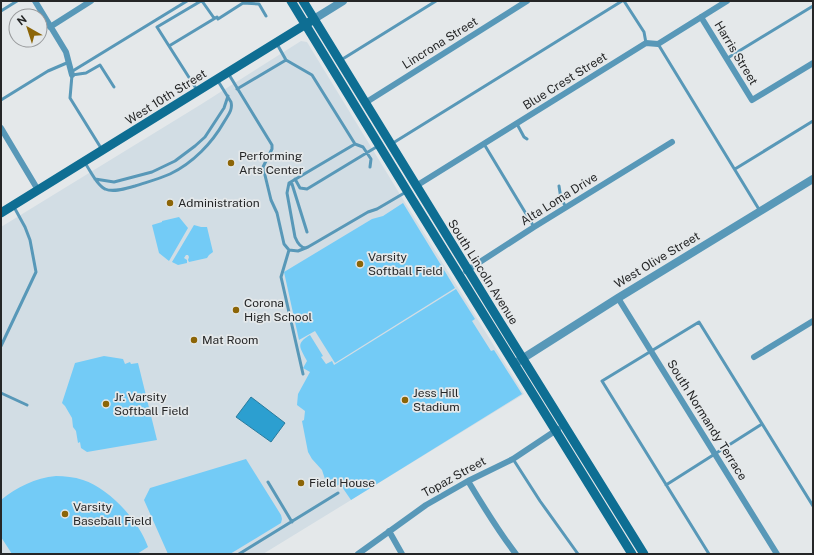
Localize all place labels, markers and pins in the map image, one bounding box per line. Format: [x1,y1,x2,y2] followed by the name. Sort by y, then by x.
[239,149,304,177] place label: Performing Arts Center
[226,158,236,168] marker: Performing Arts Center
[178,196,260,210] place label: Administration
[165,198,175,208] marker: Administration
[368,250,443,278] place label: Varsity Softball Field
[355,259,365,269] marker: Varsity Softball Field
[244,296,312,324] place label: Corona High School
[231,305,241,315] marker: Corona High School
[202,333,258,347] place label: Mat Room
[189,335,199,345] marker: Mat Room
[413,386,460,414] place label: Jess Hill Stadium
[114,390,189,418] place label: Jr. Varsity Softball Field
[400,395,410,405] marker: Jess Hill Stadium
[101,399,111,409] marker: Jr. Varsity Softball Field
[309,476,375,490] place label: Field House
[296,478,306,488] marker: Field House
[73,500,152,528] place label: Varsity Baseball Field
[60,509,70,519] marker: Varsity Baseball Field

